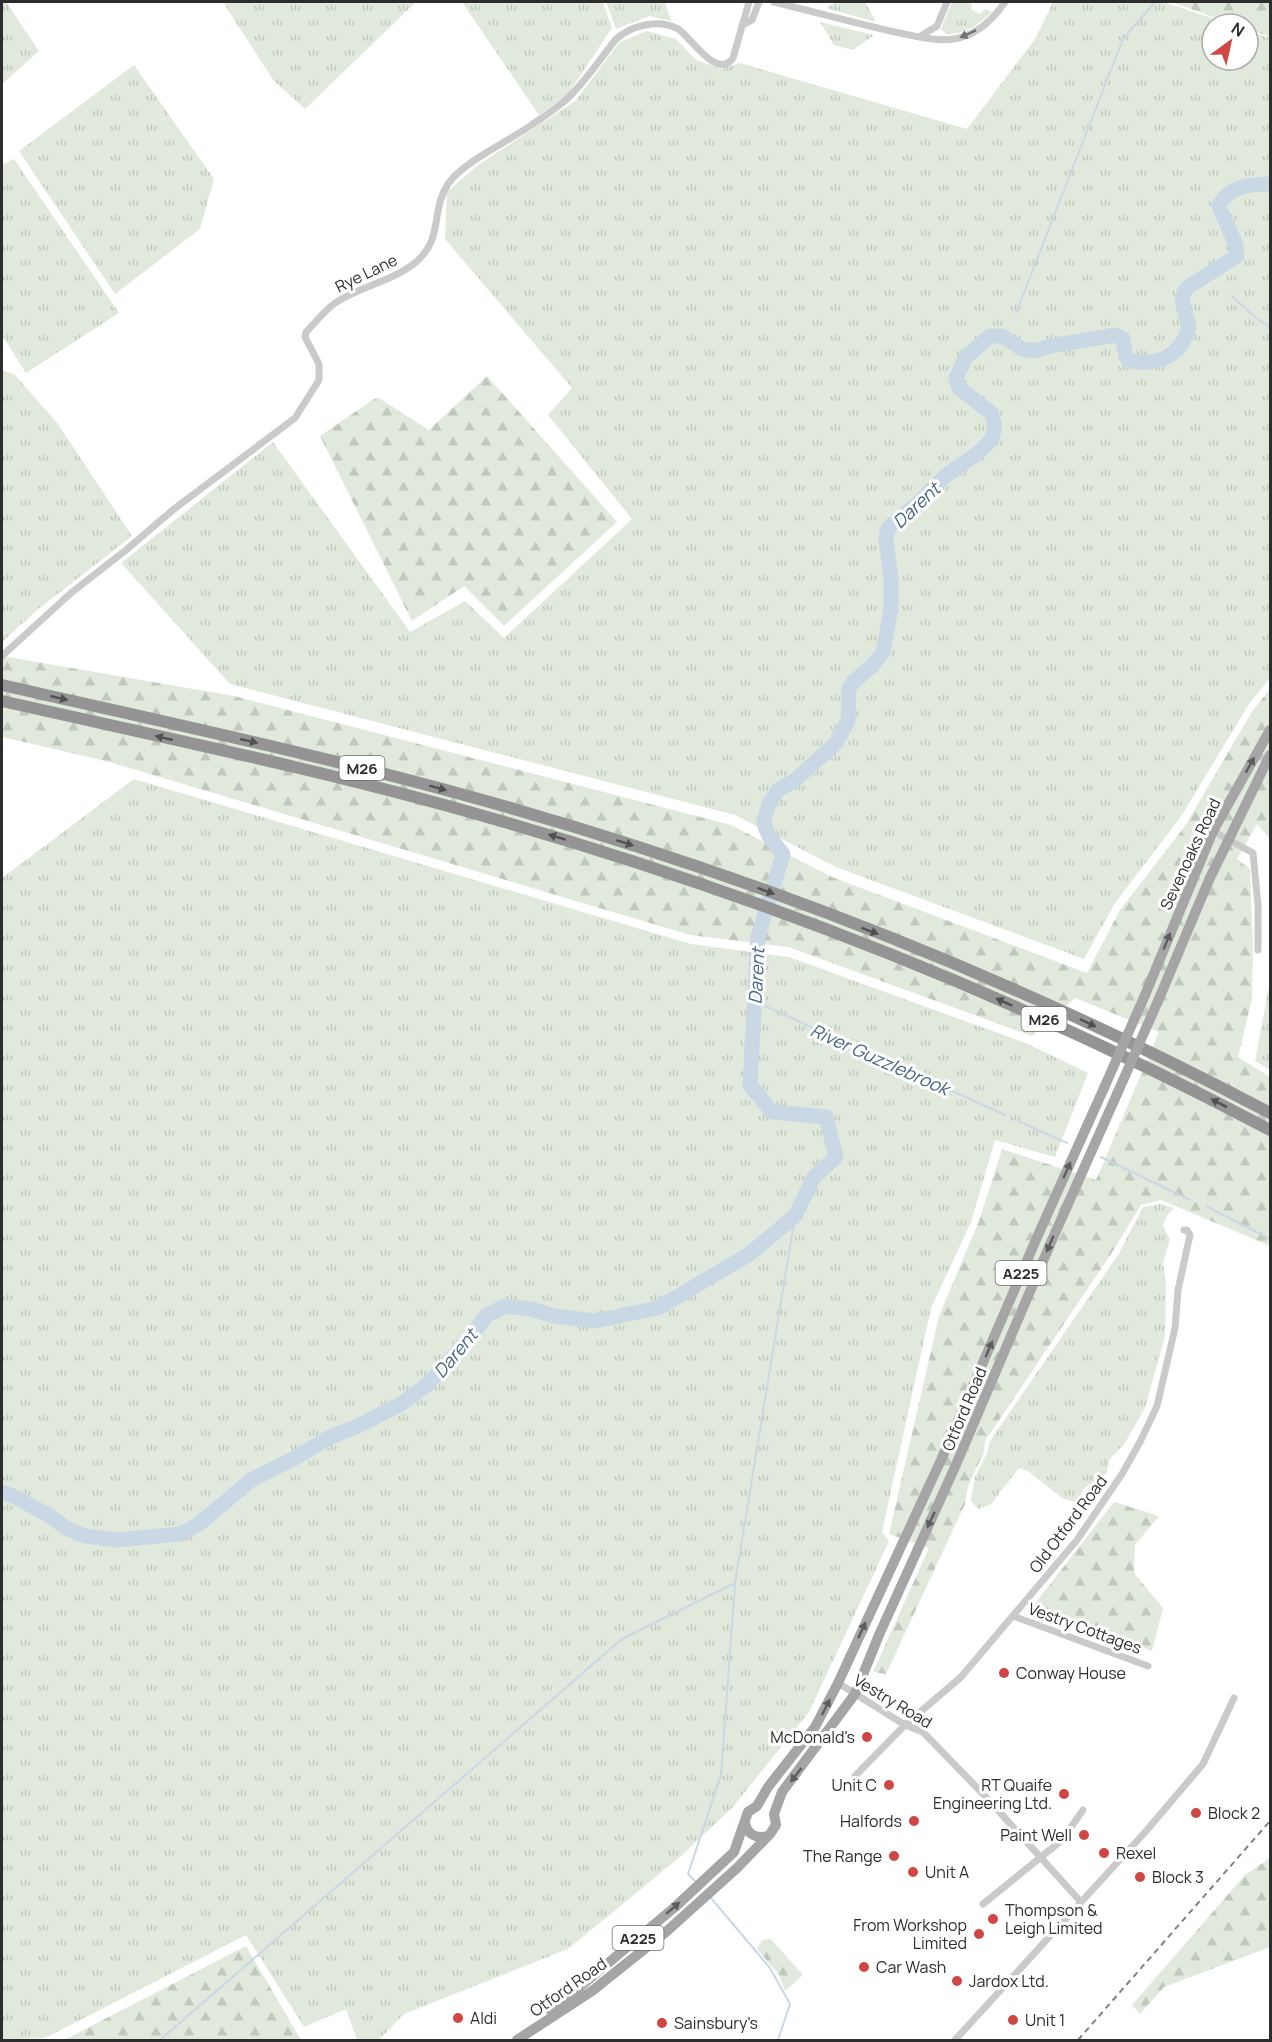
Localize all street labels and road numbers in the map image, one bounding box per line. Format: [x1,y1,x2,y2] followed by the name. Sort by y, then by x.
[331,249,401,297] street label: Rye Lane
[340,756,385,780] road number: M26
[1154,795,1226,913] street label: Sevenoaks Road
[1022,1007,1066,1031] road number: M26
[996,1261,1046,1285] road number: A225
[936,1364,992,1454] street label: Otford Road
[1024,1471,1112,1577] street label: Old Otford Road
[1025,1597,1145,1659] street label: Vestry Cottages
[850,1669,936,1733] street label: Vestry Road
[612,1926,664,1950] road number: A225
[525,1952,611,2022] street label: Otford Road

